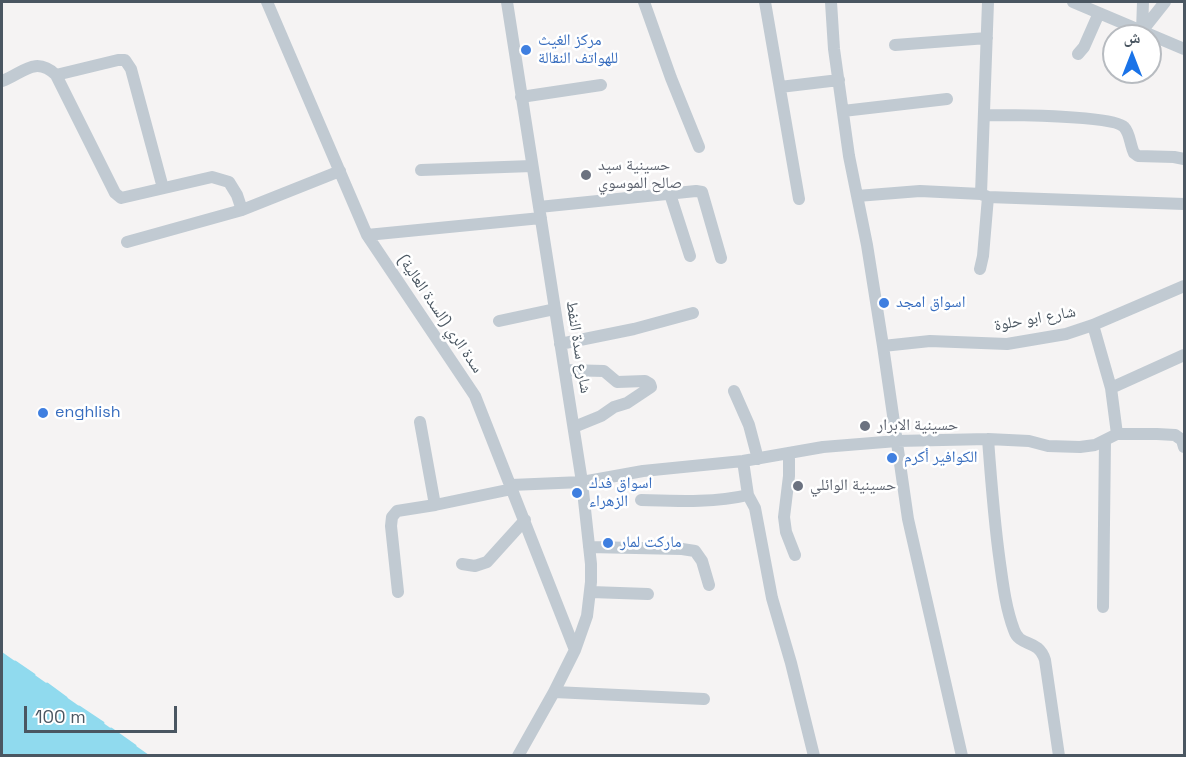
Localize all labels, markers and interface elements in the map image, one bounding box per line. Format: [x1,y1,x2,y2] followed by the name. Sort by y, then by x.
[1102,24,1162,84] north arrow
[1124,27,1140,48] text: ش
[538,31,618,69] place label: مركز الغيث للهواتف النقالة
[519,43,533,57] marker: مركز الغيث للهواتف النقالة
[598,156,682,194] place label: حسينية سيد صالح الموسوي
[579,168,593,182] marker: حسينية سيد صالح الموسوي
[393,251,487,377] street label: سدة الري (السدة العالية)
[896,293,965,313] place label: اسواق امجد
[877,296,891,310] marker: اسواق امجد
[561,299,595,395] street label: شارع سدة النفط
[993,302,1077,336] street label: شارع ابو حلوة
[55,403,120,423] place label: enghlish
[36,406,50,420] marker: enghlish
[877,416,958,436] place label: حسينية الابرار
[858,419,872,433] marker: حسينية الابرار
[904,448,978,468] place label: الكوافير أكرم
[885,451,899,465] marker: الكوافير أكرم
[589,474,652,512] place label: اسواق فدك الزهراء
[810,476,896,496] place label: حسينية الوائلي
[791,479,805,493] marker: حسينية الوائلي
[570,486,584,500] marker: اسواق فدك الزهراء
[620,533,682,553] place label: ماركت لمار
[601,536,615,550] marker: ماركت لمار
[27,694,180,732] scale bar
[35,705,86,728] text: 100 m

